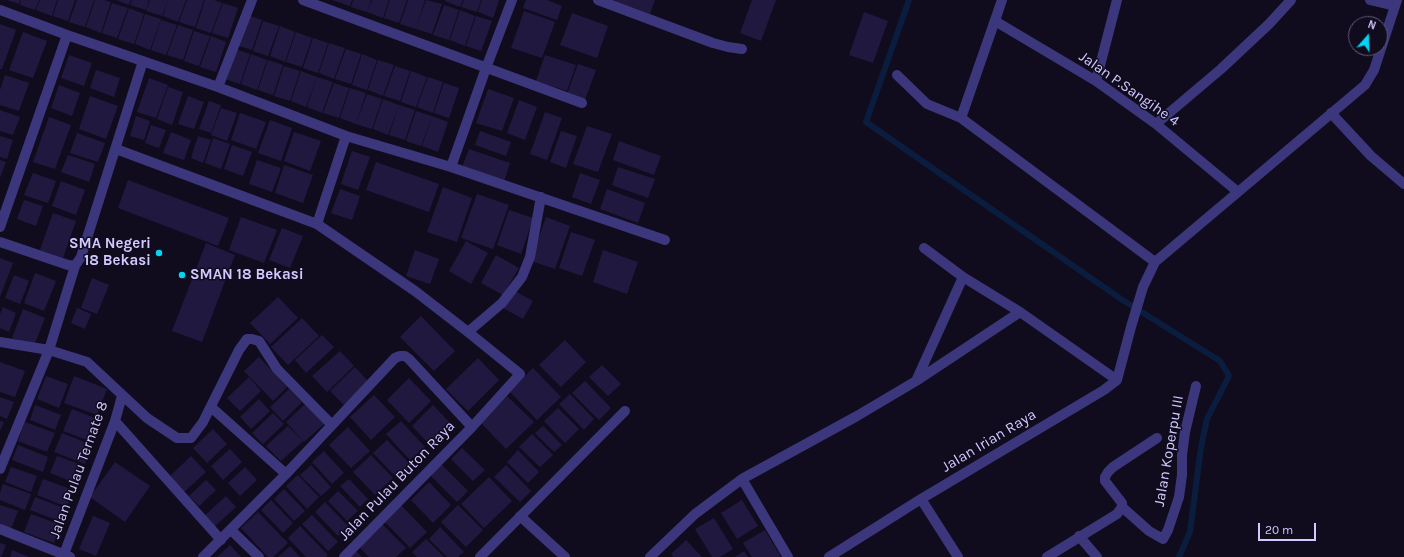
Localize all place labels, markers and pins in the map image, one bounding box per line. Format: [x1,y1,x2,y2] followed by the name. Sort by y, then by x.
[69,235,151,270] place label: SMA Negeri 18 Bekasi
[154,248,164,258] marker: SMA Negeri 18 Bekasi
[190,266,304,284] place label: SMAN 18 Bekasi
[177,270,187,280] marker: SMAN 18 Bekasi

